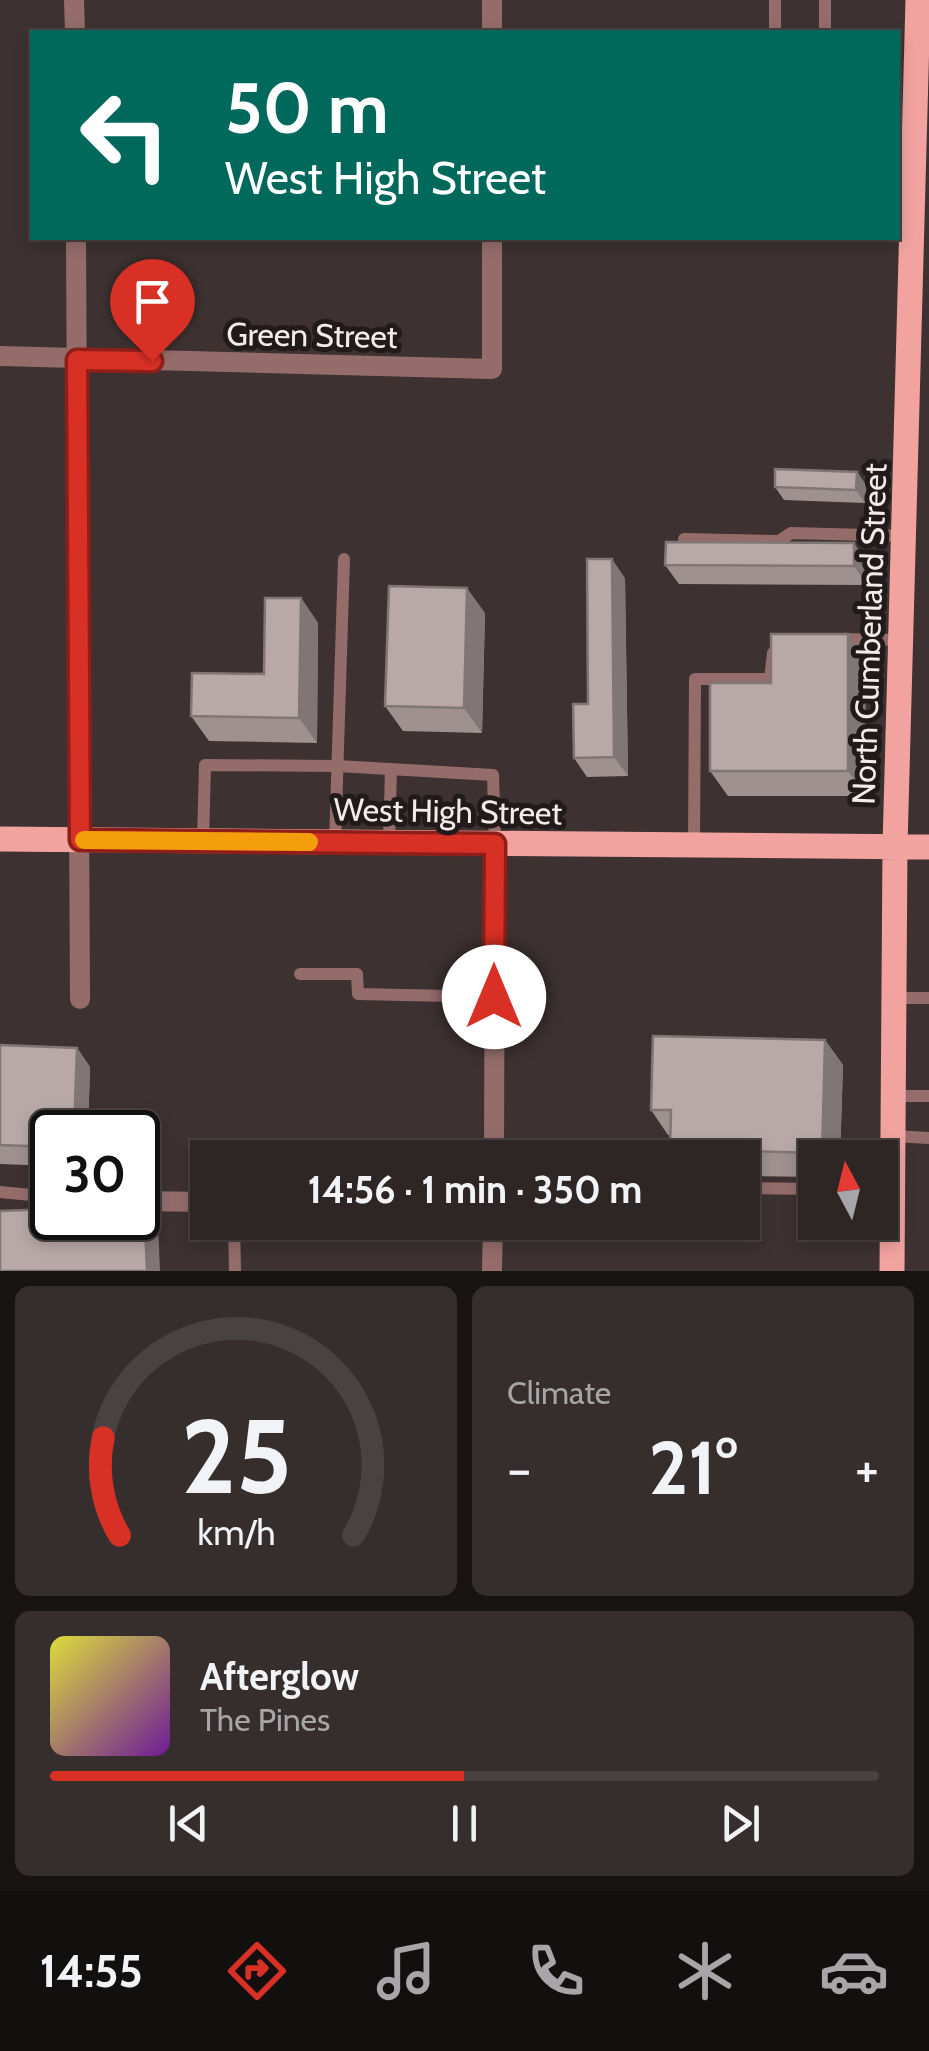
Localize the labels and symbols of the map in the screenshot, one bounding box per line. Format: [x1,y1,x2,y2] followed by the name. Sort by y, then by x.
[110,259,195,362] pin
[226,314,398,356] street label: Green Street
[844,462,894,805] street label: North Cumberland Street
[333,790,563,832] street label: West High Street
[442,945,546,1049] position arrow
[30,1110,160,1240] speed limit sign: 30
[798,1140,898,1240] north arrow

